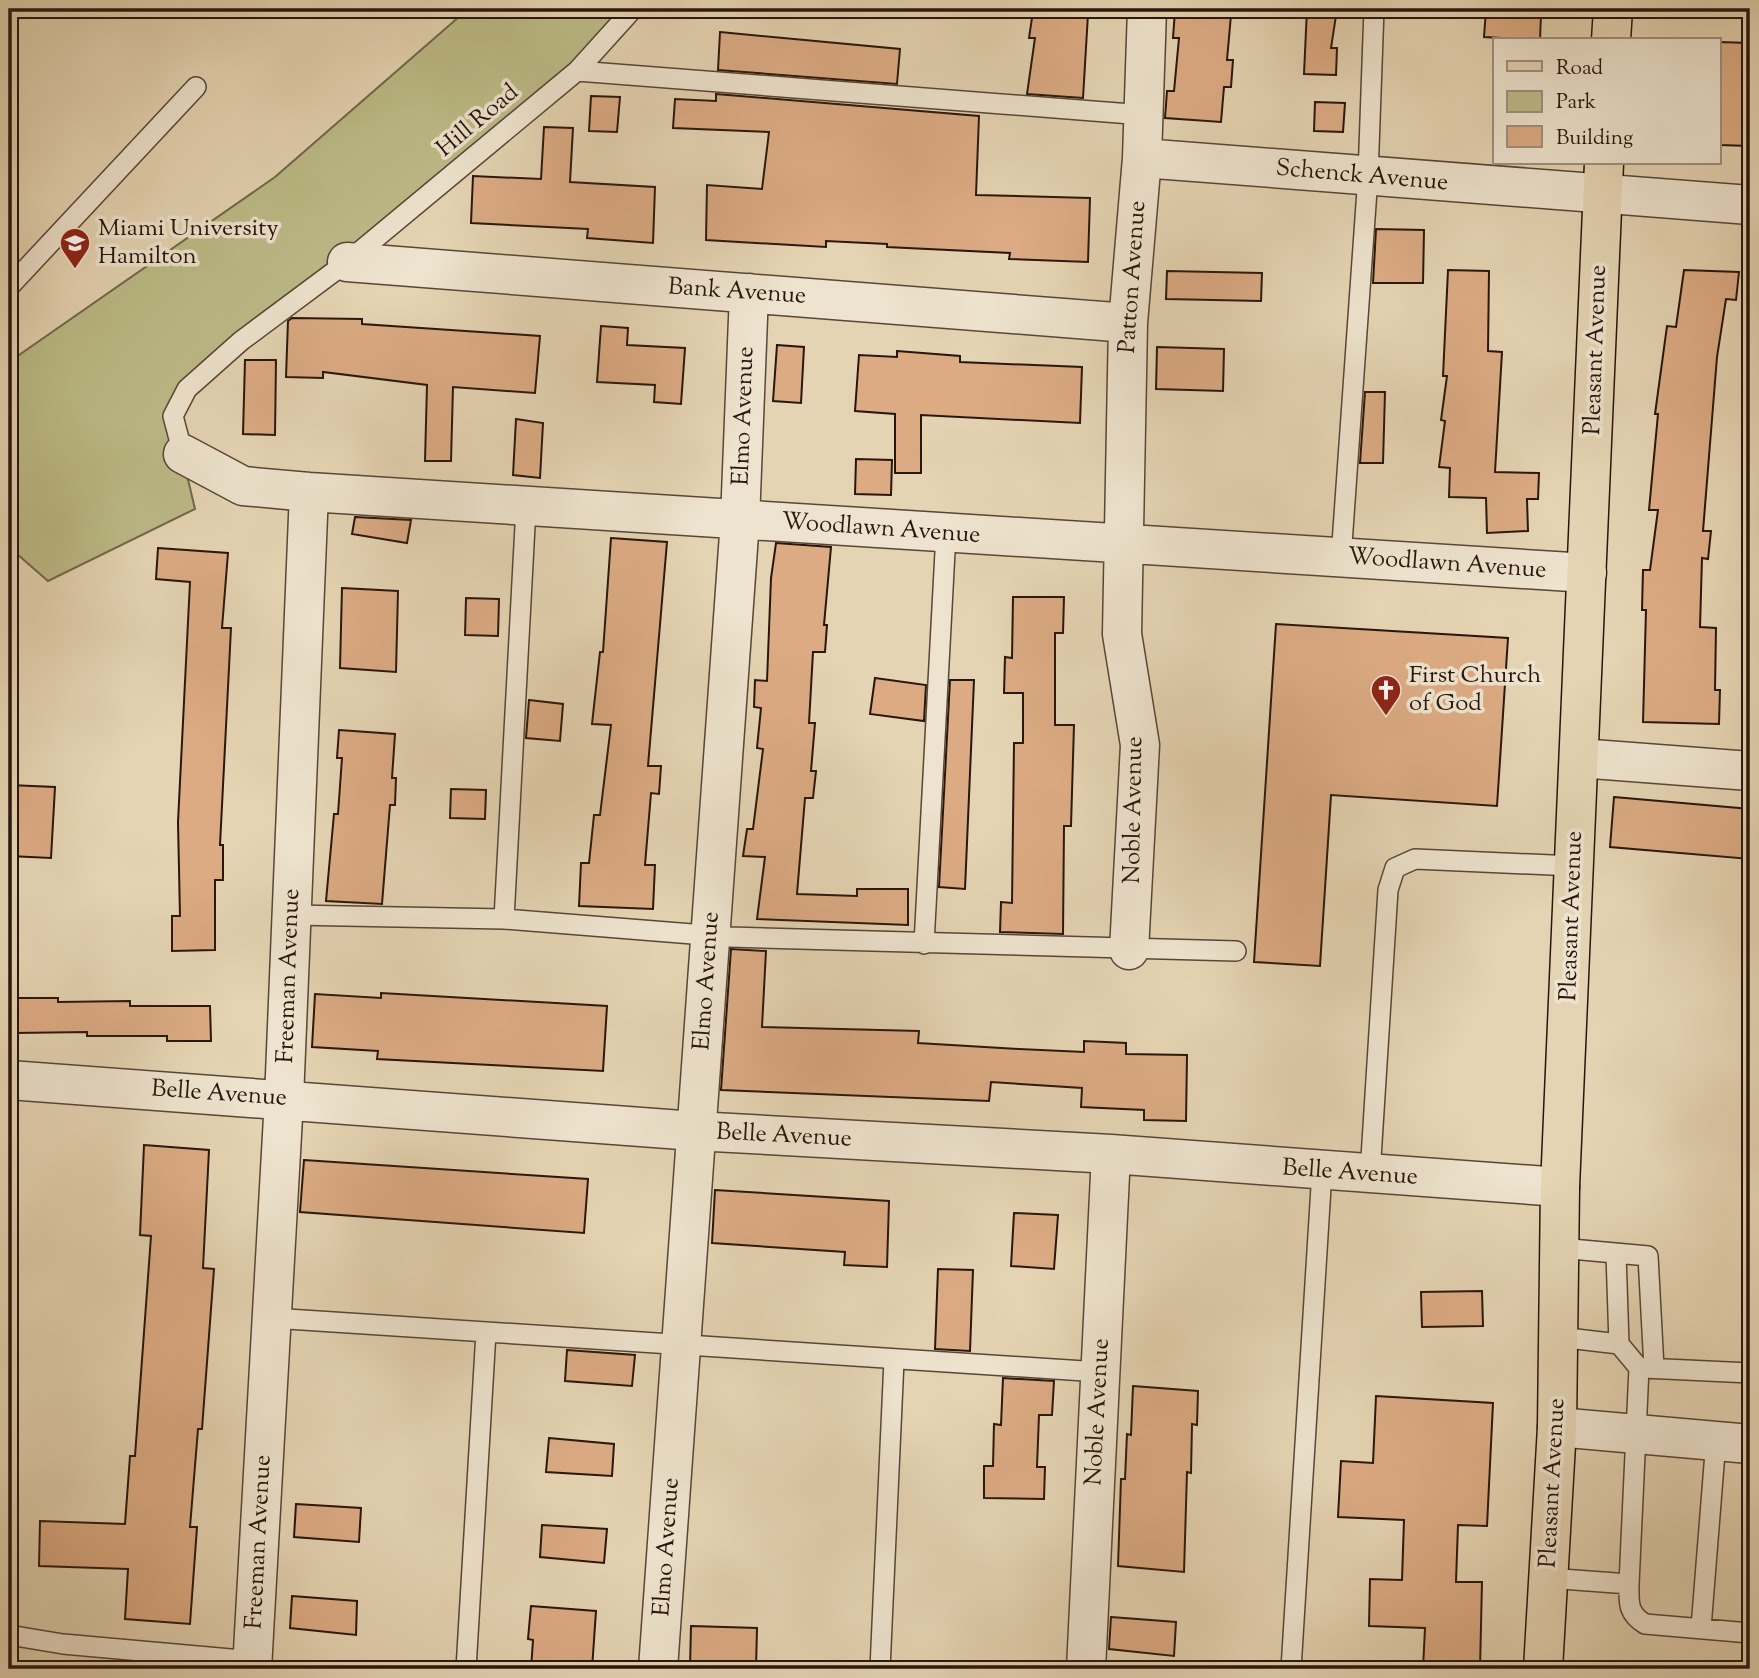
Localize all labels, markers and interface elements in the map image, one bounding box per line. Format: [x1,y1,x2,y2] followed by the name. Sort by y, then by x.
[1493,38,1720,164] legend
[1556,54,1603,84] text: Road
[429,76,527,166] street label: Hill Road
[1556,88,1597,118] text: Park
[1556,124,1633,154] text: Building
[1274,152,1450,200] street label: Schenck Avenue
[1111,199,1155,355] street label: Patton Avenue
[98,212,279,274] place label: Miami University Hamilton
[58,226,92,270] school or university icon: Miami University Hamilton
[1576,264,1616,436] street label: Pleasant Avenue
[667,270,807,314] street label: Bank Avenue
[725,346,763,486] street label: Elmo Avenue
[781,505,981,553] street label: Woodlawn Avenue
[1347,540,1547,588] street label: Woodlawn Avenue
[1409,659,1541,721] place label: First Church of God
[1369,673,1403,717] church icon: First Church of God
[1116,736,1152,884] street label: Noble Avenue
[1552,830,1592,1002] street label: Pleasant Avenue
[269,888,309,1064] street label: Freeman Avenue
[685,910,729,1052] street label: Elmo Avenue
[150,1072,288,1116] street label: Belle Avenue
[715,1115,853,1157] street label: Belle Avenue
[1281,1151,1419,1195] street label: Belle Avenue
[1077,1337,1119,1487] street label: Noble Avenue
[1532,1397,1574,1569] street label: Pleasant Avenue
[237,1454,281,1630] street label: Freeman Avenue
[645,1476,689,1618] street label: Elmo Avenue

